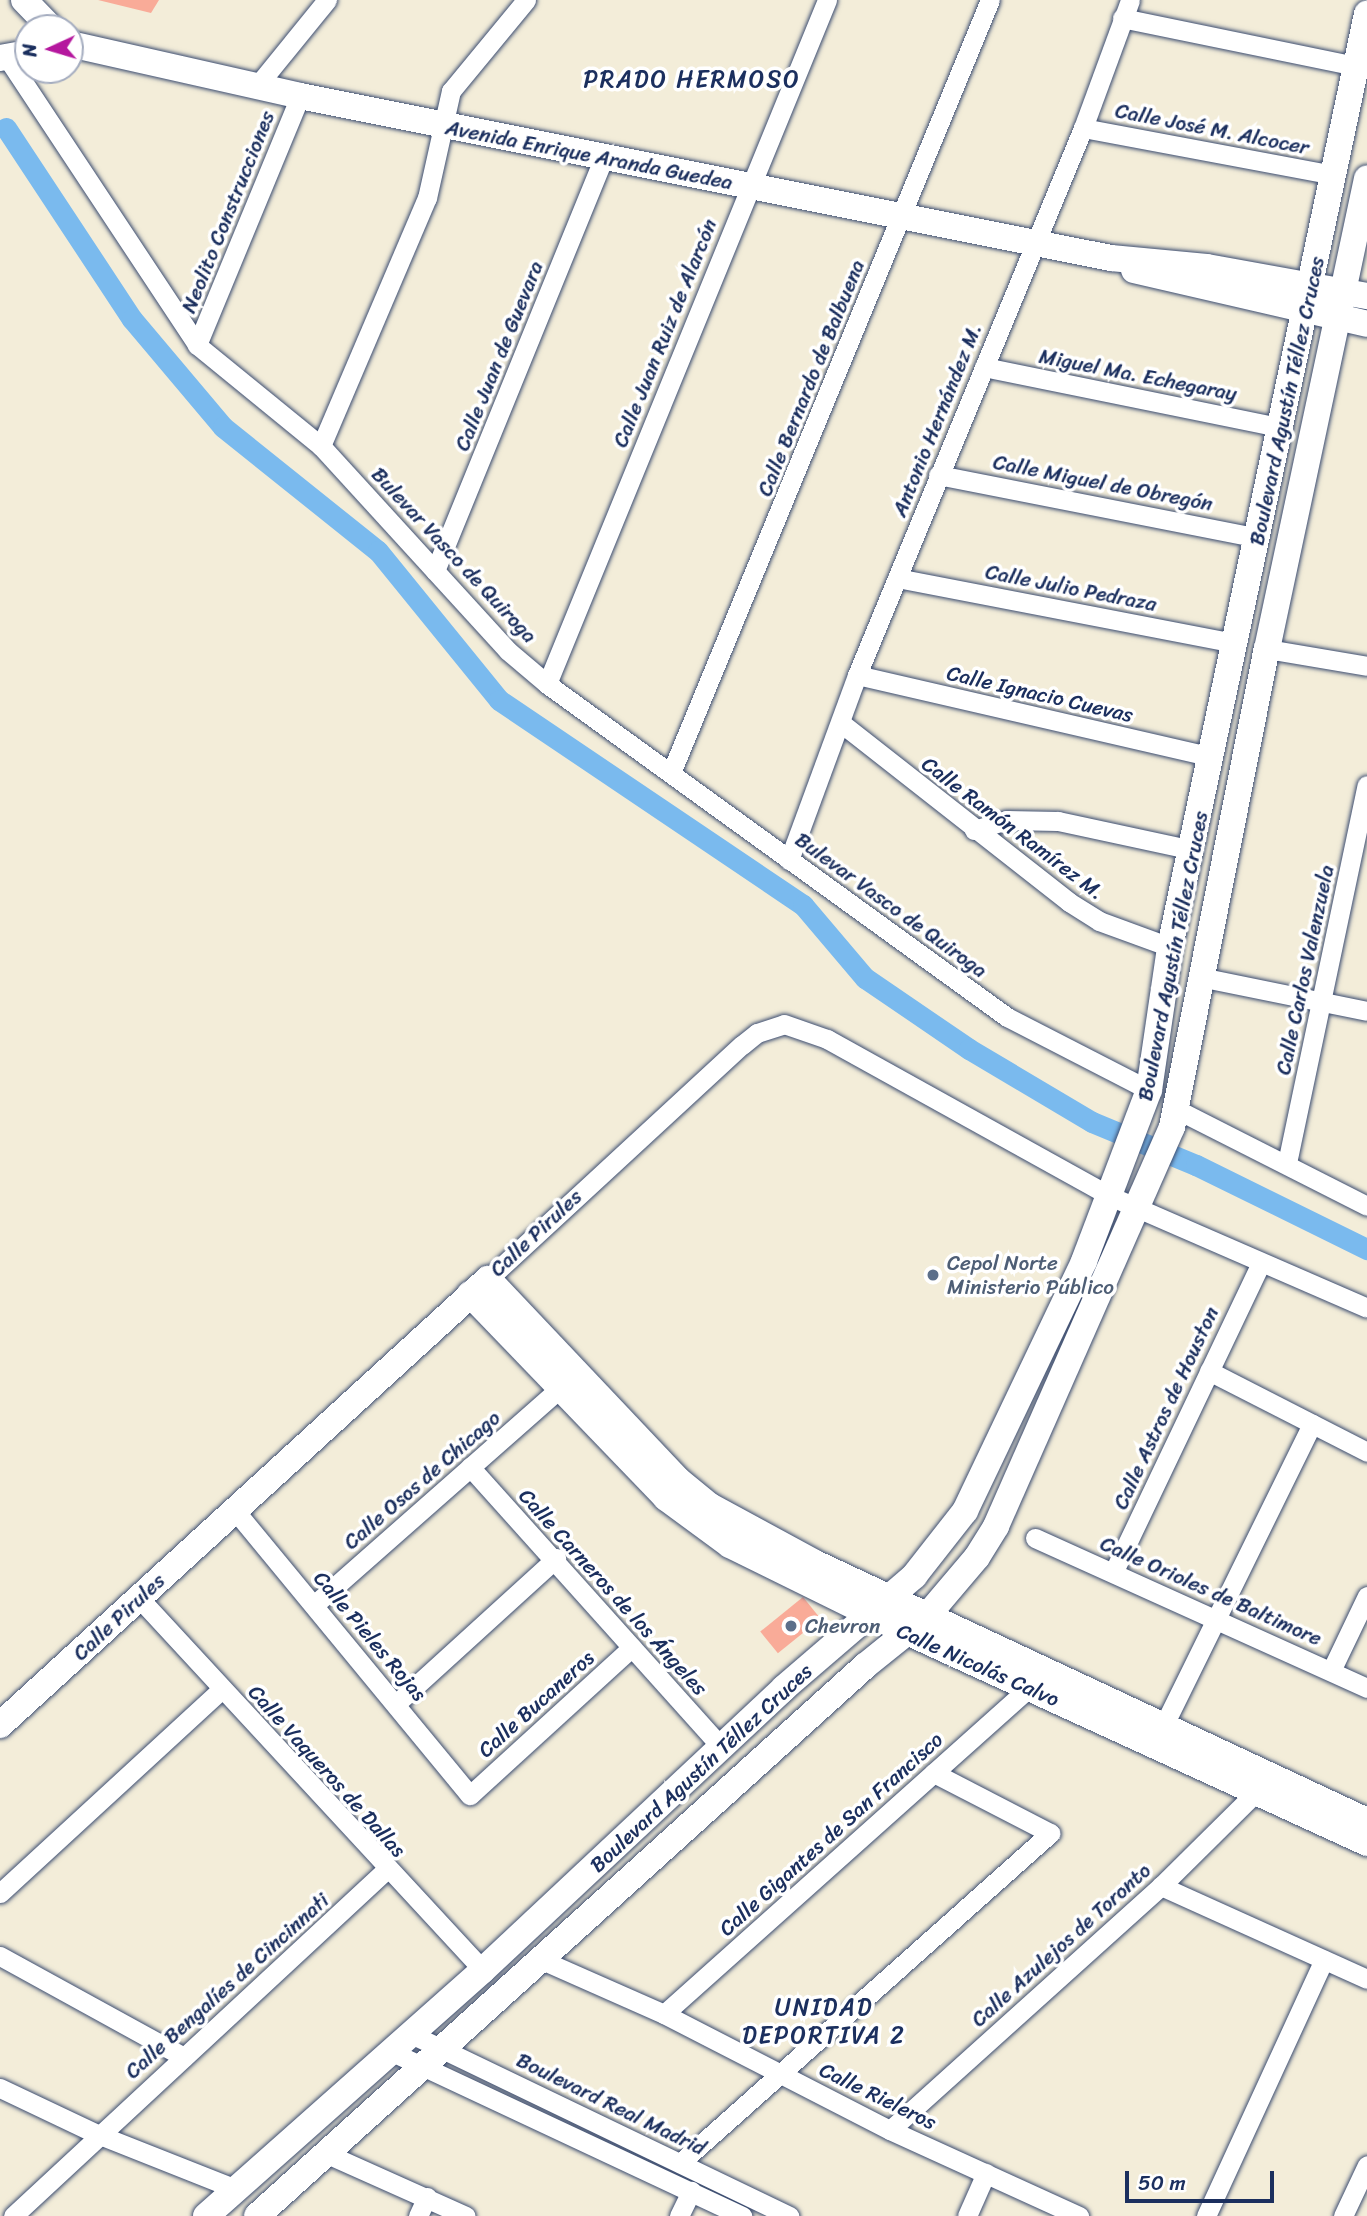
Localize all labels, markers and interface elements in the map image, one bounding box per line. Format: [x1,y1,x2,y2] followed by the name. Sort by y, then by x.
[14,14,84,84] north arrow
[13,43,46,58] text: N
[585,66,799,94] district label: PRADO HERMOSO
[1112,98,1312,160] street label: Calle José M. Alcocer
[176,107,280,317] street label: Neolito Construcciones
[444,115,734,195] street label: Avenida Enrique Aranda Guedea
[608,215,722,451] street label: Calle Juan Ruiz de Alarcón
[1244,254,1330,548] street label: Boulevard Agustín Téllez Cruces
[752,256,870,500] street label: Calle Bernardo de Balbuena
[449,258,549,454] street label: Calle Juan de Guevara
[887,320,987,520] street label: Antonio Hernández M.
[1037,343,1239,407] street label: Miguel Ma. Echegaray
[991,449,1215,517] street label: Calle Miguel de Obregón
[366,462,542,648] street label: Bulevar Vasco de Quiroga
[983,559,1159,617] street label: Calle Julio Pedraza
[945,660,1135,728] street label: Calle Ignacio Cuevas
[917,751,1109,905] street label: Calle Ramón Ramírez M.
[1133,809,1213,1103] street label: Boulevard Agustín Téllez Cruces
[790,827,992,983] street label: Bulevar Vasco de Quiroga
[1271,863,1339,1077] street label: Calle Carlos Valenzuela
[485,1185,587,1281] street label: Calle Pirules
[947,1250,1114,1300] place label: Cepol Norte Ministerio Público
[925,1267,941,1283] marker: Cepol Norte Ministerio Público
[1107,1301,1225,1515] street label: Calle Astros de Houston
[338,1405,506,1555] street label: Calle Osos de Chicago
[513,1482,713,1702] street label: Calle Carneros de los Ángeles
[1097,1531,1325,1651] street label: Calle Orioles de Baltimore
[308,1566,432,1706] street label: Calle Pieles Rojas
[68,1569,170,1665] street label: Calle Pirules
[805,1613,880,1639] place label: Chevron
[783,1618,799,1634] marker: Chevron
[893,1618,1063,1712] street label: Calle Nicolás Calvo
[473,1645,599,1763] street label: Calle Bucaneros
[585,1658,817,1878] street label: Boulevard Agustín Téllez Cruces
[244,1681,410,1861] street label: Calle Vaqueros de Dallas
[714,1726,948,1942] street label: Calle Gigantes de San Francisco
[966,1858,1156,2032] street label: Calle Azulejos de Toronto
[119,1887,335,2085] street label: Calle Bengalíes de Cincinnati
[743,1994,905,2050] district label: UNIDAD DEPORTIVA 2
[513,2047,709,2161] street label: Boulevard Real Madrid
[816,2057,940,2135] street label: Calle Rieleros
[1129,2156,1278,2200] scale bar
[1138,2164,1186,2202] text: 50 m

